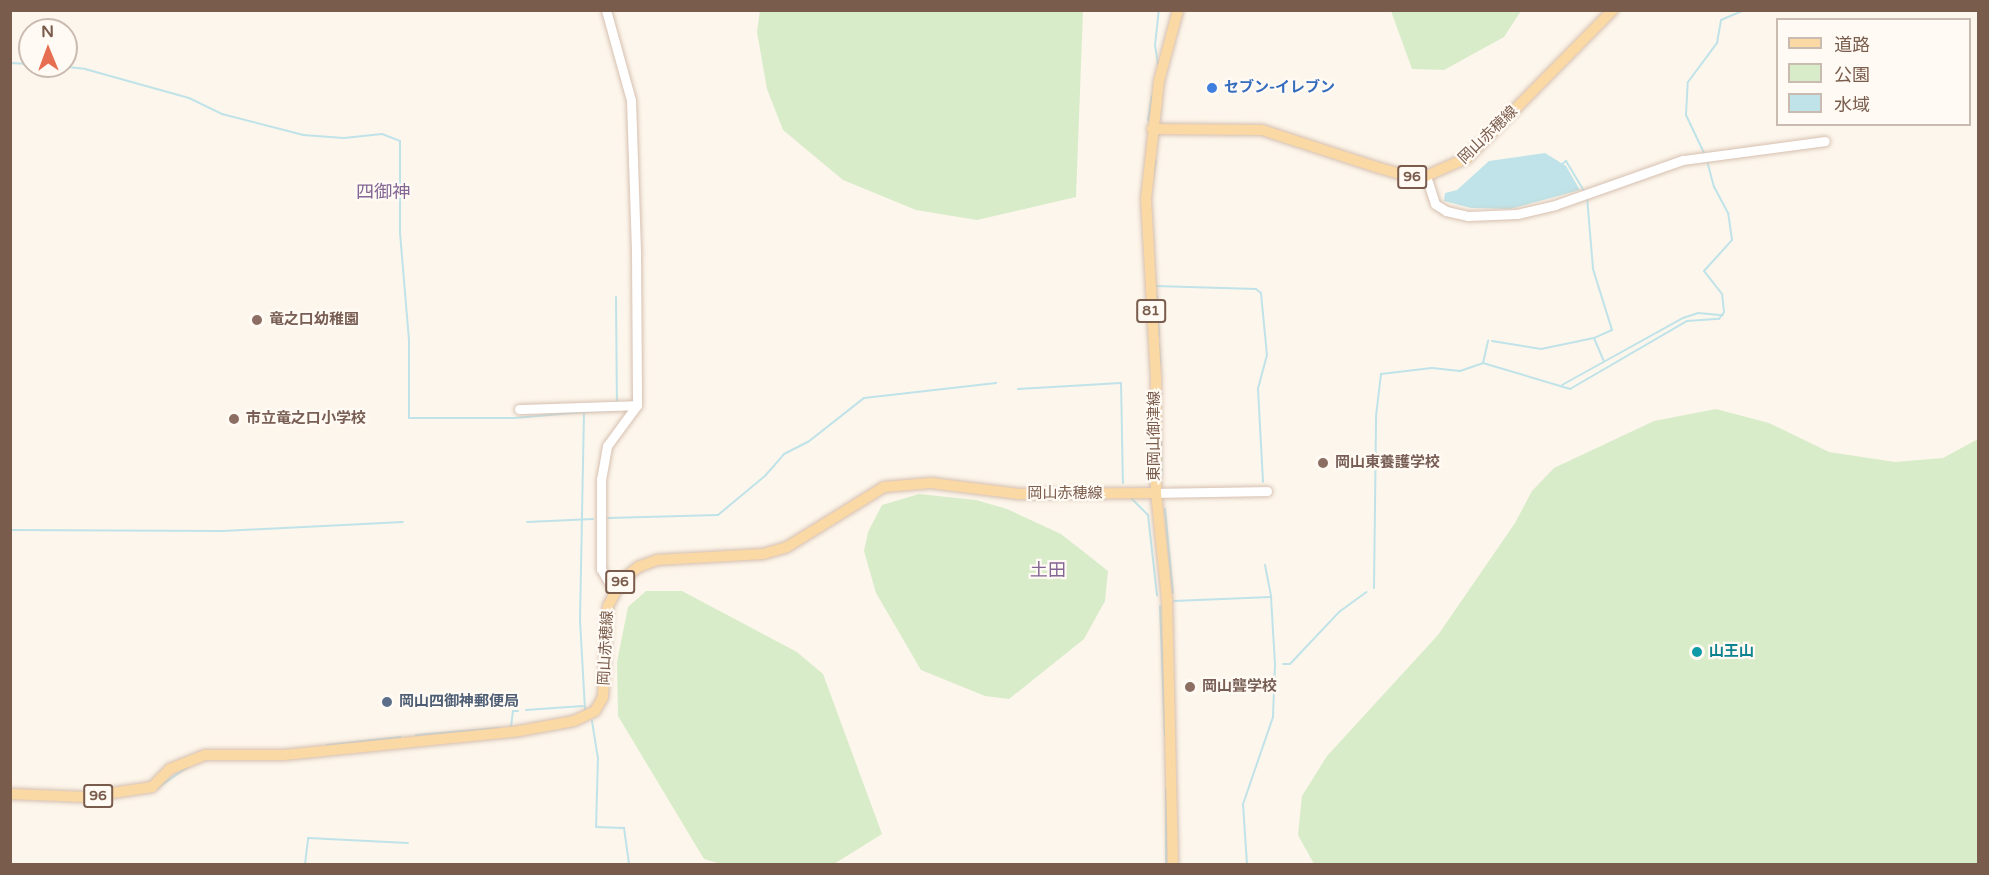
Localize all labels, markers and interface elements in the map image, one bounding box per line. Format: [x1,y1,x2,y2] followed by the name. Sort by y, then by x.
[18,18,78,78] north arrow
[1776,18,1971,126] legend
[41,22,54,42] text: N
[1834,34,1870,56] text: 道路
[1834,64,1870,86] text: 公園
[1224,79,1335,97] place label: セブン-イレブン
[1205,81,1219,95] marker: セブン-イレブン
[1834,94,1870,116] text: 水域
[1455,102,1521,168] street label: 岡山赤穂線
[1397,166,1427,188] road number: 96
[356,181,410,203] district label: 四御神
[1136,300,1166,322] road number: 81
[269,311,359,329] place label: 竜之口幼稚園
[250,313,264,327] marker: 竜之口幼稚園
[1146,391,1164,481] street label: 東岡山御津線
[246,410,366,428] place label: 市立竜之口小学校
[227,412,241,426] marker: 市立竜之口小学校
[1335,454,1440,472] place label: 岡山東養護学校
[1316,456,1330,470] marker: 岡山東養護学校
[1028,485,1102,503] street label: 岡山赤穂線
[1030,559,1066,581] district label: 土田
[605,571,635,593] road number: 96
[595,610,617,686] street label: 岡山赤穂線
[1709,643,1754,661] place label: 山王山
[1690,645,1704,659] marker: 山王山
[1202,678,1277,696] place label: 岡山聾学校
[1183,680,1197,694] marker: 岡山聾学校
[399,693,519,711] place label: 岡山四御神郵便局
[380,695,394,709] marker: 岡山四御神郵便局
[83,785,113,807] road number: 96

